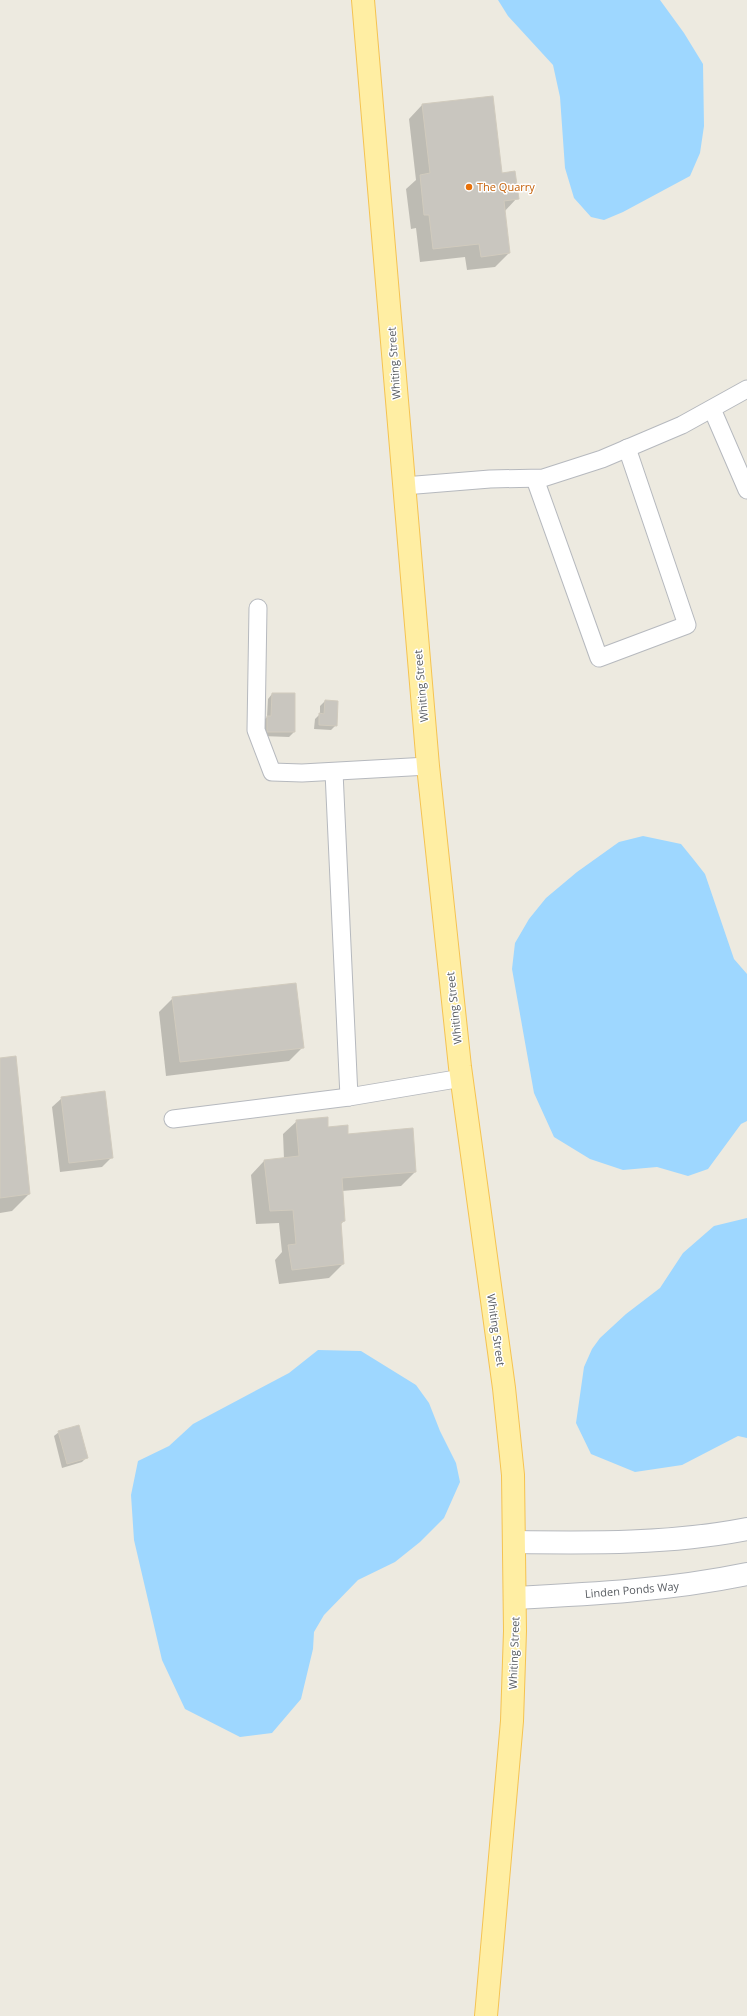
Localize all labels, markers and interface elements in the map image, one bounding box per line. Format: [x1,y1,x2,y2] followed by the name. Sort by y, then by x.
[477,179,535,194] place label: The Quarry
[464,182,474,192] marker: The Quarry
[383,326,404,400] street label: Whiting Street
[410,649,431,723] street label: Whiting Street
[442,971,465,1045] street label: Whiting Street
[484,1293,509,1367] street label: Whiting Street
[584,1578,680,1601] street label: Linden Ponds Way
[505,1616,522,1690] street label: Whiting Street

